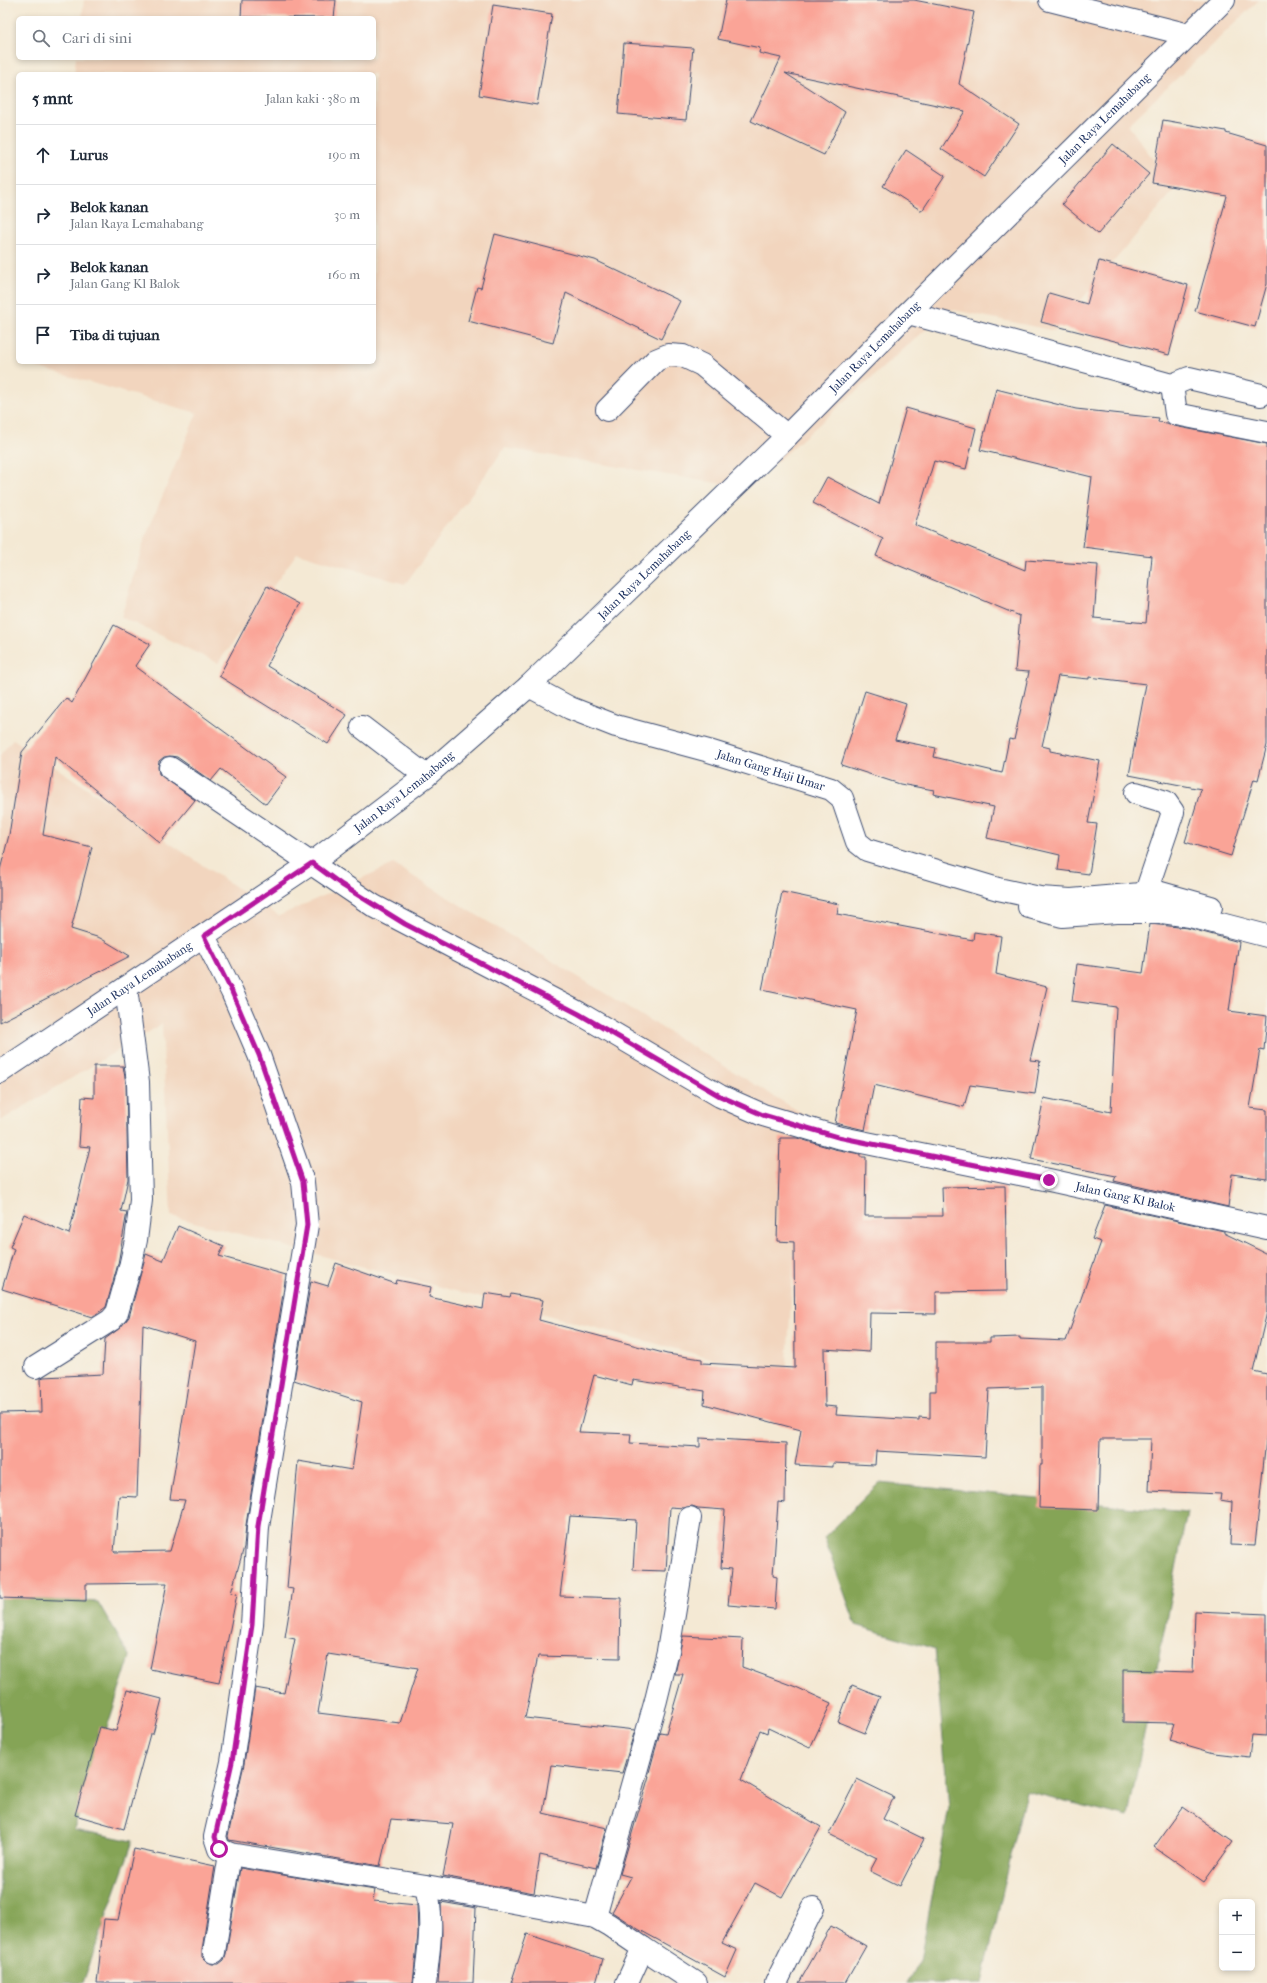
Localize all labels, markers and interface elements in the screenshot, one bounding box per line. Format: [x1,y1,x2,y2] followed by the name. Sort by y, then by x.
[16,16,376,60] search box
[30,27,52,49] icon: search
[62,29,132,47] text: Cari di sini
[1055,70,1154,167] street label: Jalan Raya Lemahabang
[32,88,73,108] text: 5 mnt
[265,91,360,106] text: Jalan kaki · 380 m
[32,144,54,166] icon: ahead
[70,146,108,164] text: Lurus
[328,147,360,162] text: 190 m
[70,198,149,216] text: Belok kanan
[32,204,54,226] icon: right
[334,207,360,222] text: 30 m
[70,216,203,231] text: Jalan Raya Lemahabang
[70,258,149,276] text: Belok kanan
[32,264,54,286] icon: right
[328,267,360,282] text: 160 m
[70,276,180,291] text: Jalan Gang Kl Balok
[826,298,923,396] street label: Jalan Raya Lemahabang
[32,324,54,346] icon: arrive
[70,326,160,344] text: Tiba di tujuan
[594,526,694,623] street label: Jalan Raya Lemahabang
[714,747,827,794] street label: Jalan Gang Haji Umar
[351,748,457,836] street label: Jalan Raya Lemahabang
[84,938,195,1019] street label: Jalan Raya Lemahabang
[1040,1171,1058,1189] route end
[1073,1179,1177,1215] street label: Jalan Gang Kl Balok
[210,1840,228,1858] route start
[1219,1899,1255,1971] map controls
[1219,1899,1255,1935] button: +
[1219,1935,1255,1971] button: −

